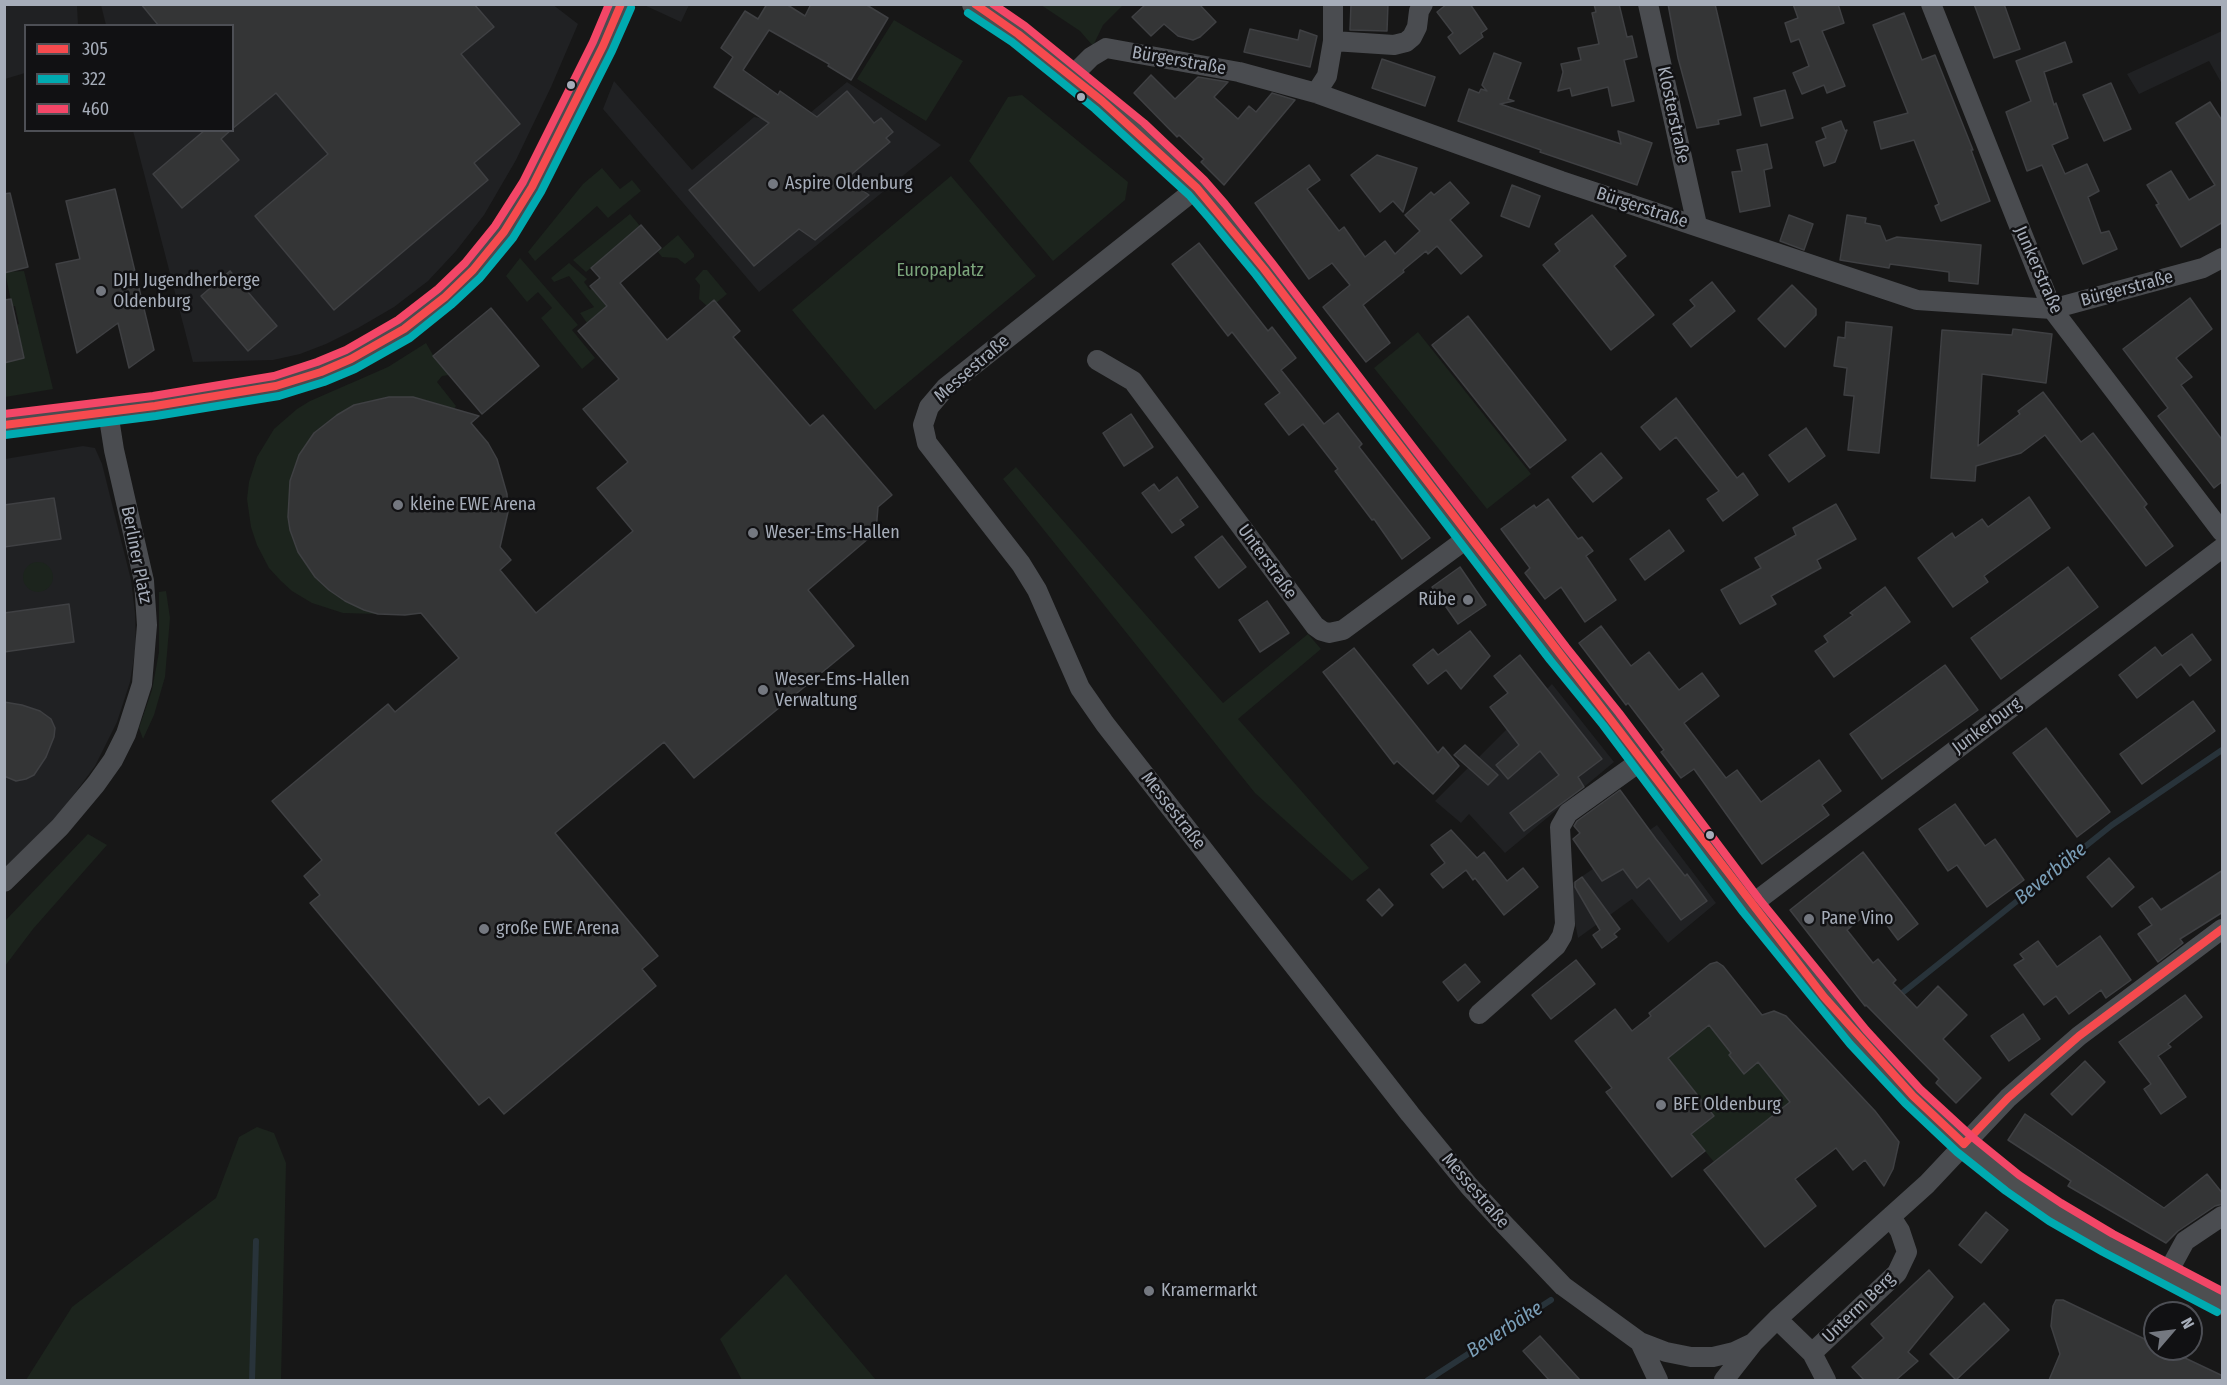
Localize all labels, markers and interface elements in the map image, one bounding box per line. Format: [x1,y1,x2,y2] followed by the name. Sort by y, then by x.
[24,24,234,132] legend
[82,38,108,60] text: 305
[1130,42,1228,80] street label: Bürgerstraße
[1652,65,1694,165] street label: Klosterstraße
[82,68,106,90] text: 322
[565,79,577,91] unlabelled marker
[1075,91,1087,103] unlabelled marker
[82,98,109,120] text: 460
[785,173,913,195] place label: Aspire Oldenburg
[766,177,780,191] marker: Aspire Oldenburg
[1593,183,1691,233] street label: Bürgerstraße
[2009,223,2067,317] street label: Junkerstraße
[896,260,984,282] park label: Europaplatz
[2078,266,2176,312] street label: Bürgerstraße
[113,270,260,312] place label: DJH Jugendherberge Oldenburg
[94,284,108,298] marker: DJH Jugendherberge Oldenburg
[930,331,1014,407] street label: Messestraße
[410,494,536,516] place label: kleine EWE Arena
[391,498,405,512] marker: kleine EWE Arena
[116,504,156,606] street label: Berliner Platz
[1233,520,1301,604] street label: Unterstraße
[765,522,900,544] place label: Weser-Ems-Hallen
[746,526,760,540] marker: Weser-Ems-Hallen
[1418,589,1456,611] place label: Rübe
[1461,593,1475,607] marker: Rübe
[775,669,910,712] place label: Weser-Ems-Hallen Verwaltung
[756,683,770,697] marker: Weser-Ems-Hallen Verwaltung
[1948,693,2026,759] street label: Junkerburg
[1136,768,1210,854] street label: Messestraße
[1704,829,1716,841] unlabelled marker
[2010,838,2092,910] water label: Beverbäke
[1821,908,1894,930] place label: Pane Vino
[1802,912,1816,926] marker: Pane Vino
[496,918,619,940] place label: große EWE Arena
[477,922,491,936] marker: große EWE Arena
[1673,1094,1781,1116] place label: BFE Oldenburg
[1654,1098,1668,1112] marker: BFE Oldenburg
[1437,1149,1513,1233] street label: Messestraße
[1818,1268,1900,1348] street label: Unterm Berg
[1161,1280,1257,1302] place label: Kramermarkt
[1142,1284,1156,1298] marker: Kramermarkt
[1462,1297,1548,1363] water label: Beverbäke
[2143,1301,2203,1361] north arrow
[2177,1315,2198,1332] text: N

